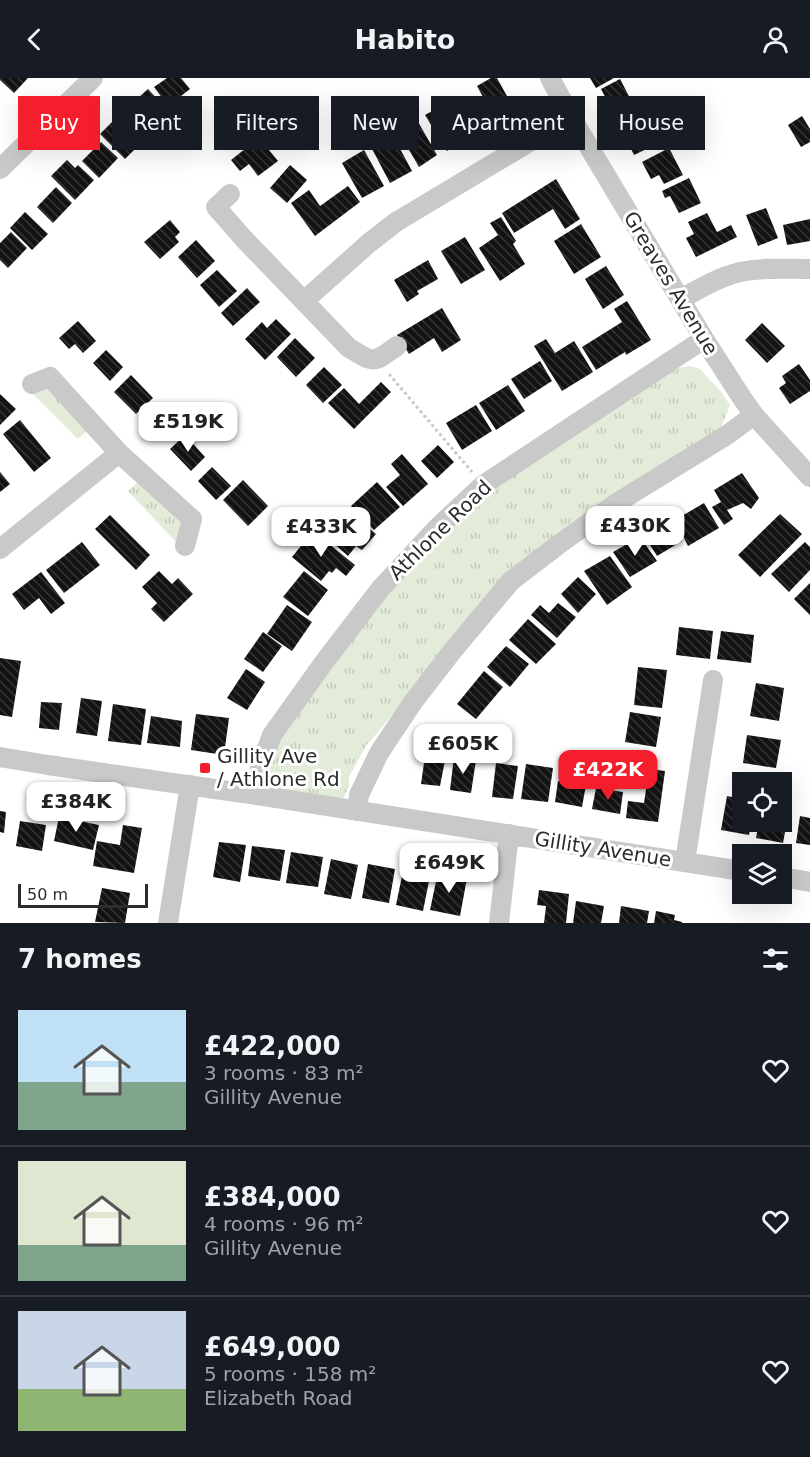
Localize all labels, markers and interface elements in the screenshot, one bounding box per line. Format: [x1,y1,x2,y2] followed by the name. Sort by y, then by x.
[18,23,51,56] icon: back
[759,23,792,56] icon: person
[355,24,455,55] text: Habito
[18,96,100,150] chip: Buy
[112,96,202,150] chip: Rent
[214,96,319,150] chip: Filters
[331,96,419,150] chip: New
[431,96,585,150] chip: Apartment
[597,96,705,150] chip: House
[619,207,723,359] street label: Greaves Avenue
[146,402,230,453] pin: £519K
[152,409,224,433] text: £519K
[384,475,496,585] street label: Athlone Road
[593,506,677,557] pin: £430K
[279,507,363,558] pin: £433K
[599,513,671,537] text: £430K
[285,514,357,538] text: £433K
[421,724,505,775] pin: £605K
[427,731,499,755] text: £605K
[217,744,340,791] place label: Gillity Ave / Athlone Rd
[566,750,650,801] pin: £422K
[572,757,644,781] text: £422K
[198,761,212,775] marker: Gillity Ave / Athlone Rd
[732,772,792,904] map controls
[732,772,792,832] button: locate
[34,782,118,833] pin: £384K
[40,789,112,813] text: £384K
[533,826,673,872] street label: Gillity Avenue
[407,843,491,894] pin: £649K
[732,844,792,904] button: layers
[413,850,485,874] text: £649K
[18,881,148,908] scale bar
[27,885,68,904] text: 50 m
[759,943,792,976] icon: filters
[18,944,142,974] text: 7 homes
[204,1031,341,1061] text: £422,000
[66,1034,138,1106] icon: home
[759,1054,792,1087] icon: heart
[204,1061,364,1085] text: 3 rooms · 83 m²
[204,1085,342,1109] text: Gillity Avenue
[204,1182,341,1212] text: £384,000
[66,1185,138,1257] icon: home
[759,1205,792,1238] icon: heart
[204,1212,364,1236] text: 4 rooms · 96 m²
[204,1236,342,1260] text: Gillity Avenue
[204,1332,341,1362] text: £649,000
[66,1335,138,1407] icon: home
[759,1355,792,1388] icon: heart
[204,1362,376,1386] text: 5 rooms · 158 m²
[204,1386,353,1410] text: Elizabeth Road

